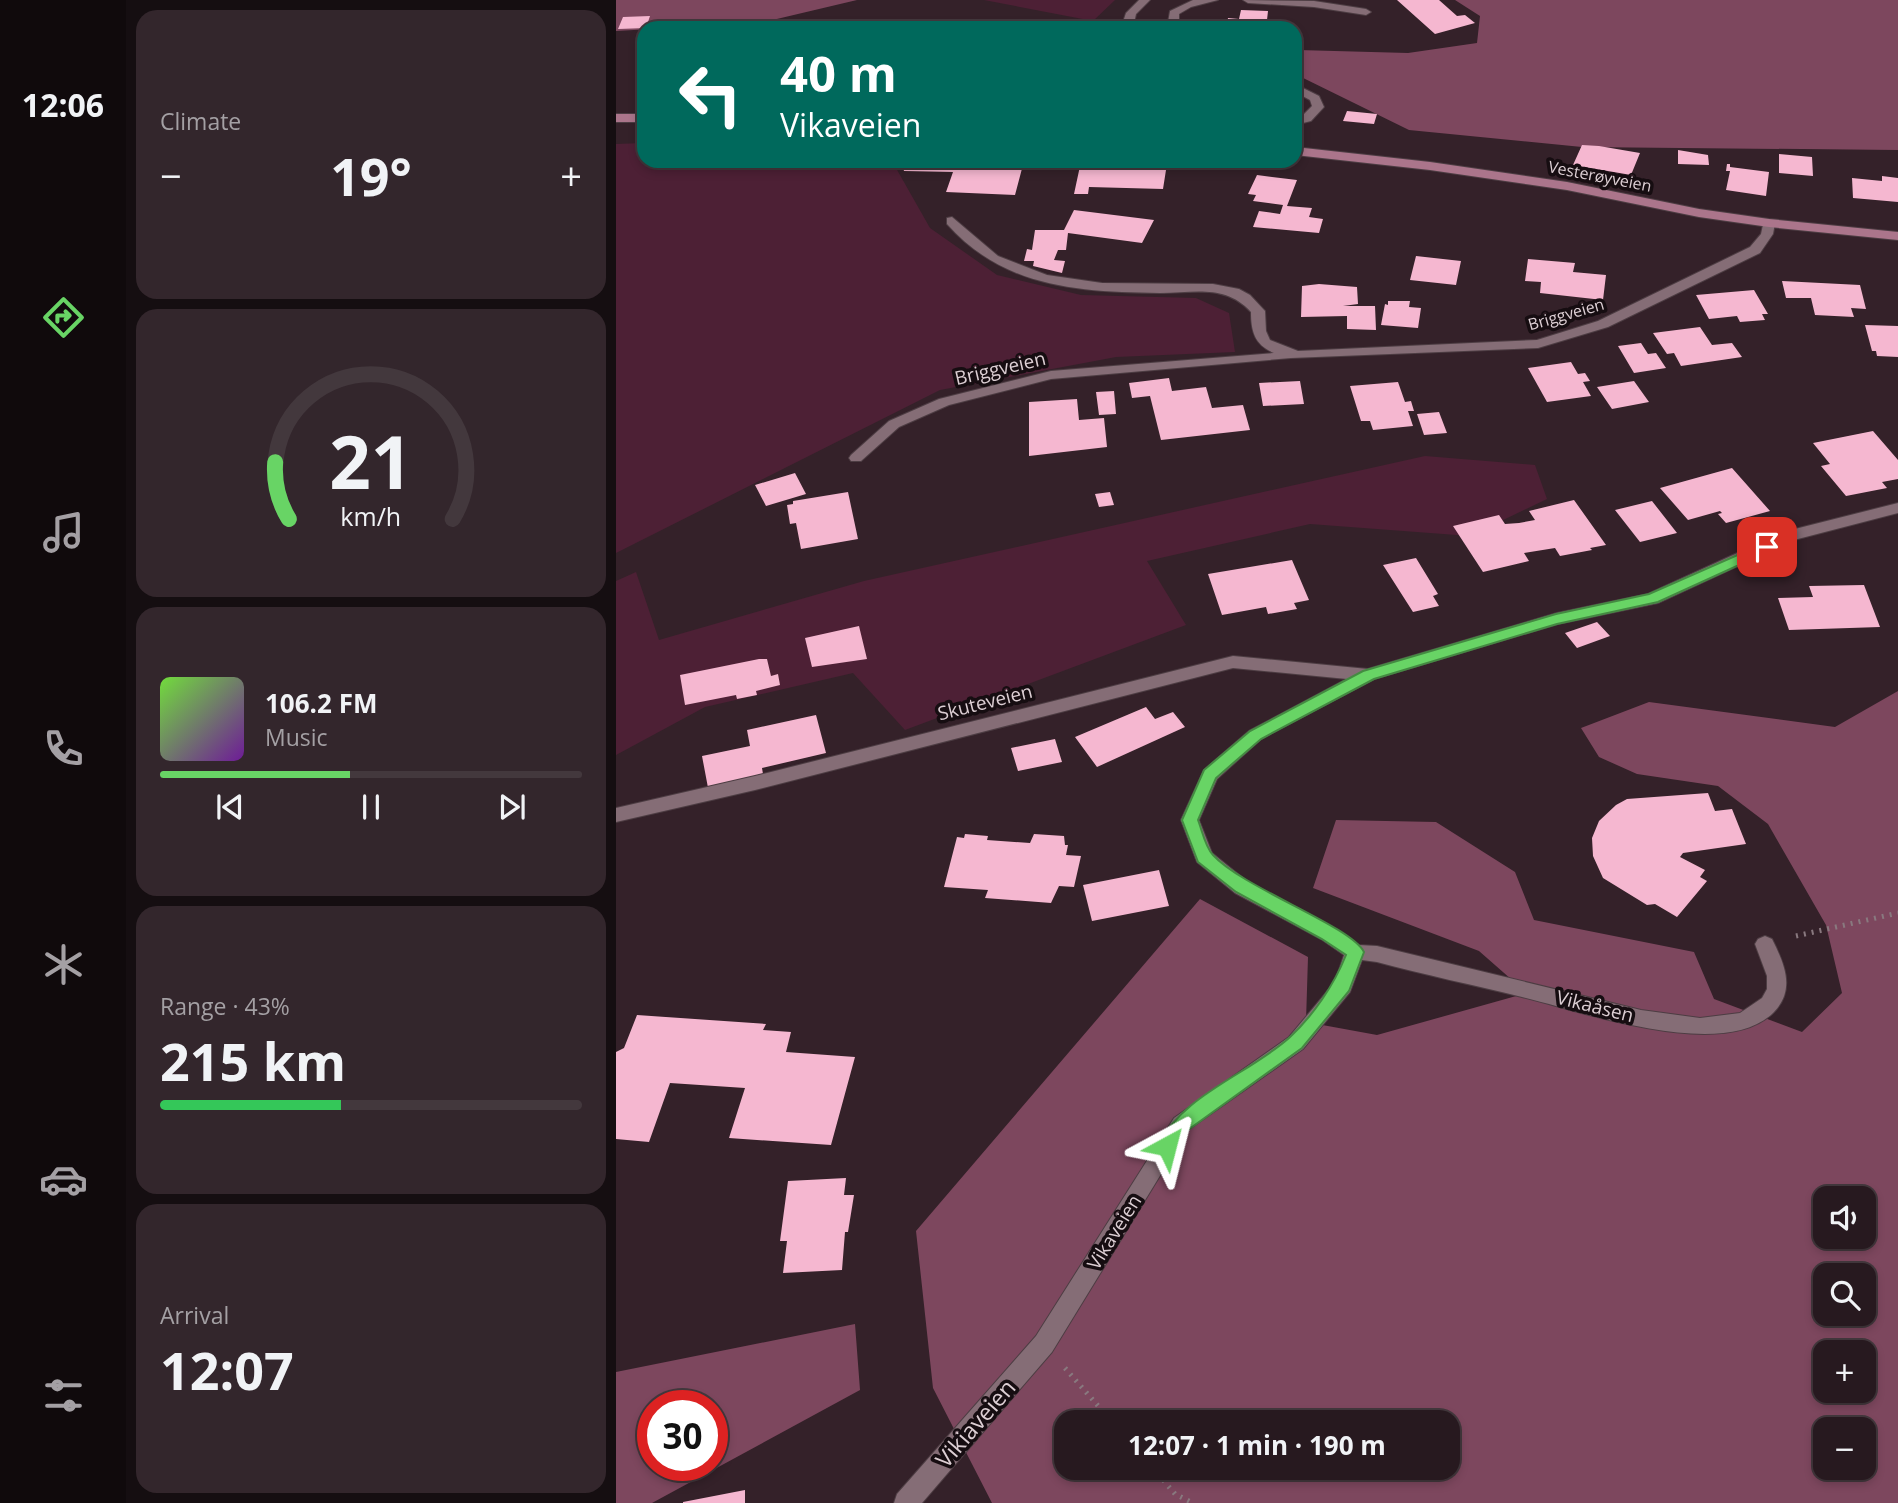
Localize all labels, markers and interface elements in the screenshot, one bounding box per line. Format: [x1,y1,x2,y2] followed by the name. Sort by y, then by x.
[780,40,897,106] text: 40 m
[665,49,756,140] icon: left
[22,83,104,126] text: 12:06
[780,103,921,146] text: Vikaveien
[160,105,241,137] text: Climate
[330,140,412,211] text: 19°
[160,149,182,201] text: −
[560,149,582,201] text: +
[1546,155,1654,197] street label: Vesterøyveien
[39,293,88,342] icon: directions
[1525,293,1607,335] street label: Briggveien
[952,345,1048,391] street label: Briggveien
[329,411,413,510] text: 21
[341,499,401,533] text: km/h
[39,508,88,557] icon: music
[1737,517,1797,577] pin
[1748,528,1786,566] icon: arrive
[935,678,1035,726] street label: Skuteveien
[265,685,377,721] text: 106.2 FM
[265,721,328,753] text: Music
[39,724,88,773] icon: phone
[211,788,249,826] icon: previous
[352,788,390,826] icon: pause
[493,788,531,826] icon: next
[39,940,88,989] icon: climate
[1554,984,1636,1028] street label: Vikaåsen
[160,990,290,1022] text: Range · 43%
[160,1025,346,1096] text: 215 km
[1130,1109,1204,1183] position arrow
[39,1155,88,1204] icon: car
[1813,1186,1876,1480] map controls
[1813,1186,1876,1249] button: sound
[1081,1190,1147,1274] street label: Vikaveien
[1813,1263,1876,1326] button: search
[160,1299,229,1331] text: Arrival
[160,1334,294,1405] text: 12:07
[1813,1340,1876,1403] button: +
[39,1371,88,1420] icon: filters
[928,1372,1022,1474] street label: Vikiaveien
[637,1390,728,1481] speed limit sign: 30
[1813,1417,1876,1480] button: −
[1128,1427,1386,1463] text: 12:07 · 1 min · 190 m

